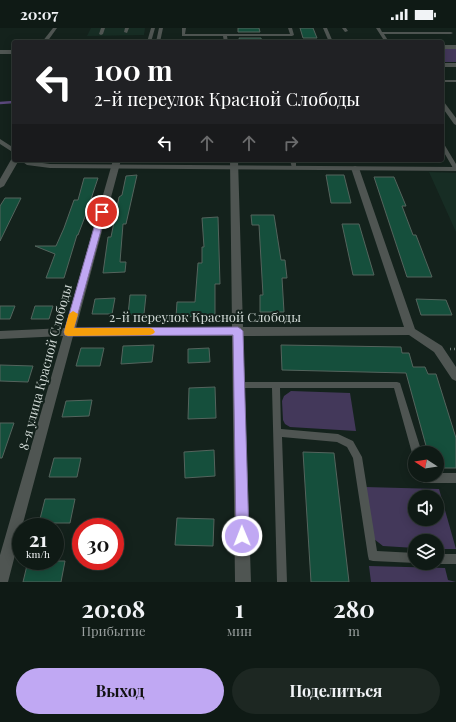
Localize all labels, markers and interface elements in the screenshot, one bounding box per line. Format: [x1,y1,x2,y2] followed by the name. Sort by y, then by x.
[20,4,58,24] text: 20:07
[94,51,173,88] text: 100 m
[28,56,80,108] icon: left
[94,87,360,111] text: 2-й переулок Красной Слободы
[154,132,176,154] icon: left
[196,132,218,154] icon: ahead
[238,132,260,154] icon: ahead
[280,132,302,154] icon: right
[85,195,119,229] pin
[91,201,113,223] icon: arrive
[14,282,75,452] street label: 8-я улица Красной Слободы
[109,308,301,325] street label: 2-й переулок Красной Слободы
[408,446,444,482] north arrow
[408,446,444,570] map controls
[408,490,444,526] button: sound
[221,515,263,557] position arrow
[72,518,124,570] speed limit sign: 30
[29,525,47,552] text: 21
[408,534,444,570] button: layers
[26,547,50,561] text: km/h
[81,592,145,624] text: 20:08
[235,592,244,624] text: 1
[333,592,375,624] text: 280
[81,622,146,639] text: Прибытие
[227,622,252,639] text: мин
[348,622,360,639] text: m
[16,668,224,714] button: Выход
[232,668,440,714] button: Поделиться

